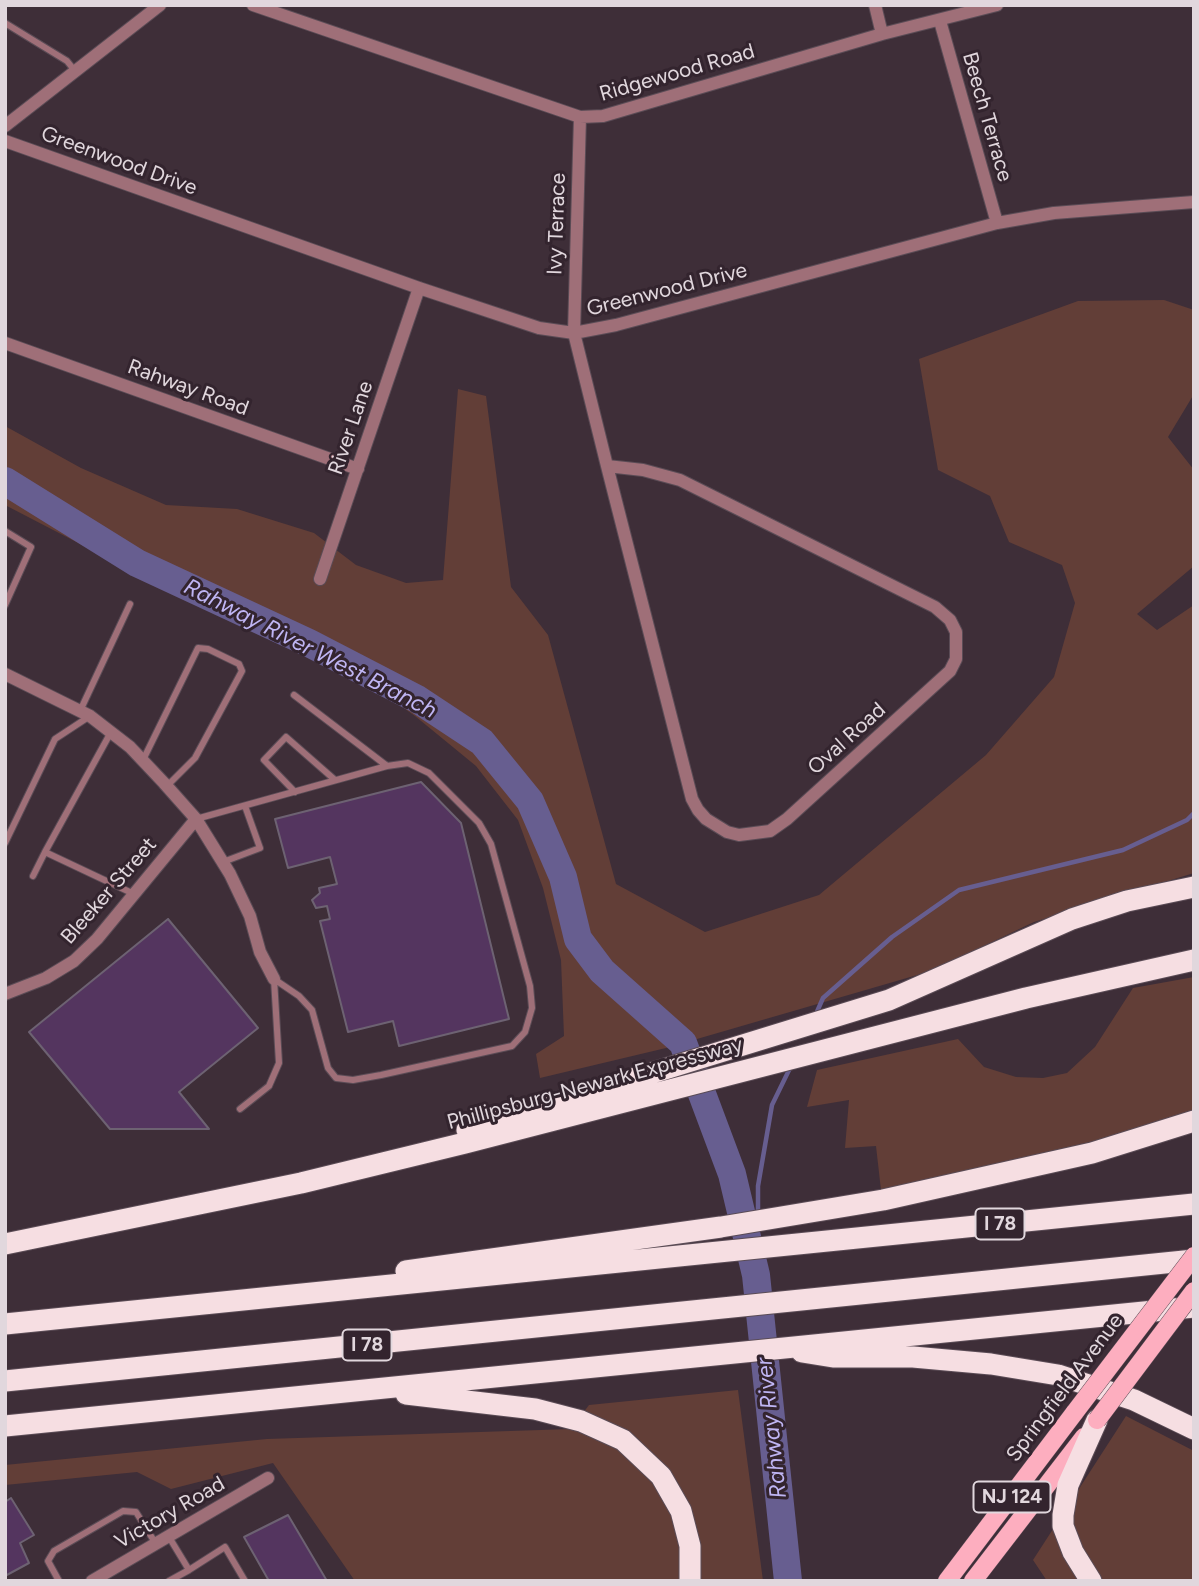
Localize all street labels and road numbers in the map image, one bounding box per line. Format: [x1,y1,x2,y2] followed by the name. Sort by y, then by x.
[597,39,757,107] street label: Ridgewood Road
[956,49,1018,185] street label: Beech Terrace
[38,121,200,201] street label: Greenwood Drive
[543,172,571,276] street label: Ivy Terrace
[584,258,750,322] street label: Greenwood Drive
[124,354,252,422] street label: Rahway Road
[323,378,379,478] street label: River Lane
[803,698,891,780] street label: Oval Road
[56,833,162,949] street label: Bleeker Street
[444,1032,746,1136] street label: Phillipsburg-Newark Expressway
[976,1208,1024,1240] road number: I 78
[1001,1309,1129,1467] street label: Springfield Avenue
[342,1330,392,1360] road number: I 78
[111,1471,229,1555] street label: Victory Road
[974,1482,1050,1512] road number: NJ 124

